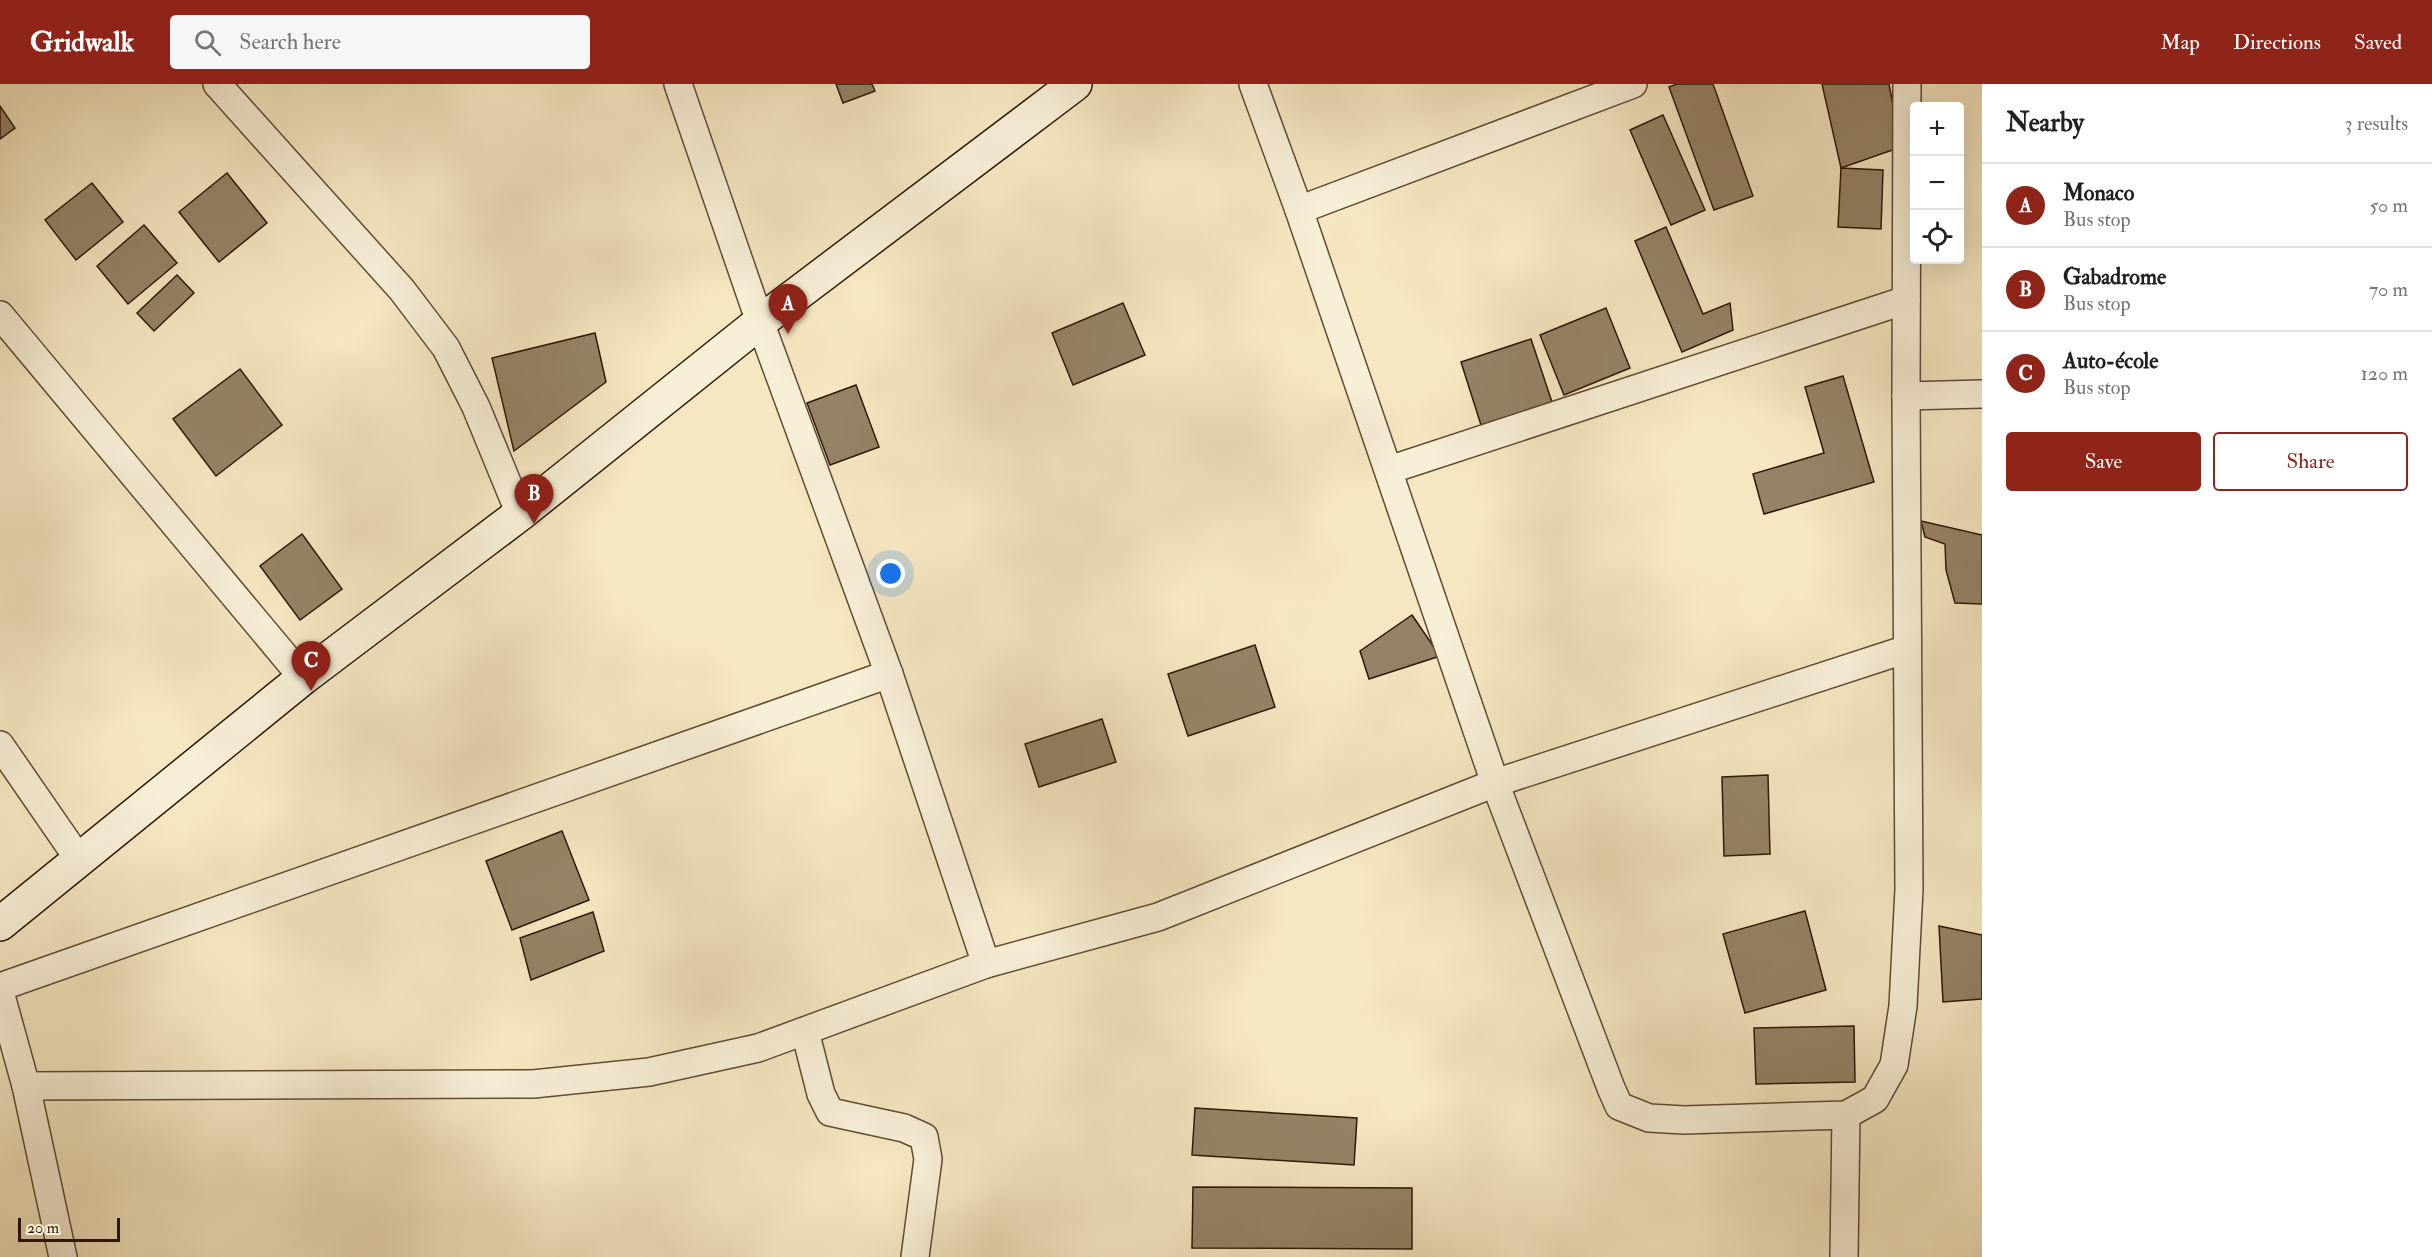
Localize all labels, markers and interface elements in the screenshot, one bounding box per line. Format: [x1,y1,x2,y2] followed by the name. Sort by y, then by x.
[170,15,590,69] search box
[30,25,134,60] text: Gridwalk
[191,26,224,59] icon: search
[239,28,341,56] text: Search here
[2160,29,2200,56] text: Map
[2233,29,2321,56] text: Directions
[2354,29,2402,56] text: Saved
[1910,102,1964,264] map controls
[1910,102,1964,156] button: +
[2006,107,2084,139] text: Nearby
[2345,111,2408,136] text: 3 results
[1910,156,1964,210] button: −
[2063,179,2134,207] text: Monaco
[2019,193,2032,218] text: A
[2369,193,2408,218] text: 50 m
[2063,207,2131,232] text: Bus stop
[1910,210,1964,264] button: locate
[2063,263,2166,291] text: Gabadrome
[2019,277,2032,302] text: B
[2369,277,2408,302] text: 70 m
[768,284,808,334] pin: A
[2063,291,2131,316] text: Bus stop
[2063,347,2158,375] text: Auto-école
[2018,361,2033,386] text: C
[2361,361,2408,386] text: 120 m
[2063,375,2131,400] text: Bus stop
[2006,432,2201,491] button: Save
[2213,432,2408,491] button: Share
[514,474,554,524] pin: B
[876,559,905,588] your location
[292,642,330,691] pin: C
[18,1215,120,1242] scale bar
[27,1218,59,1238] text: 20 m

